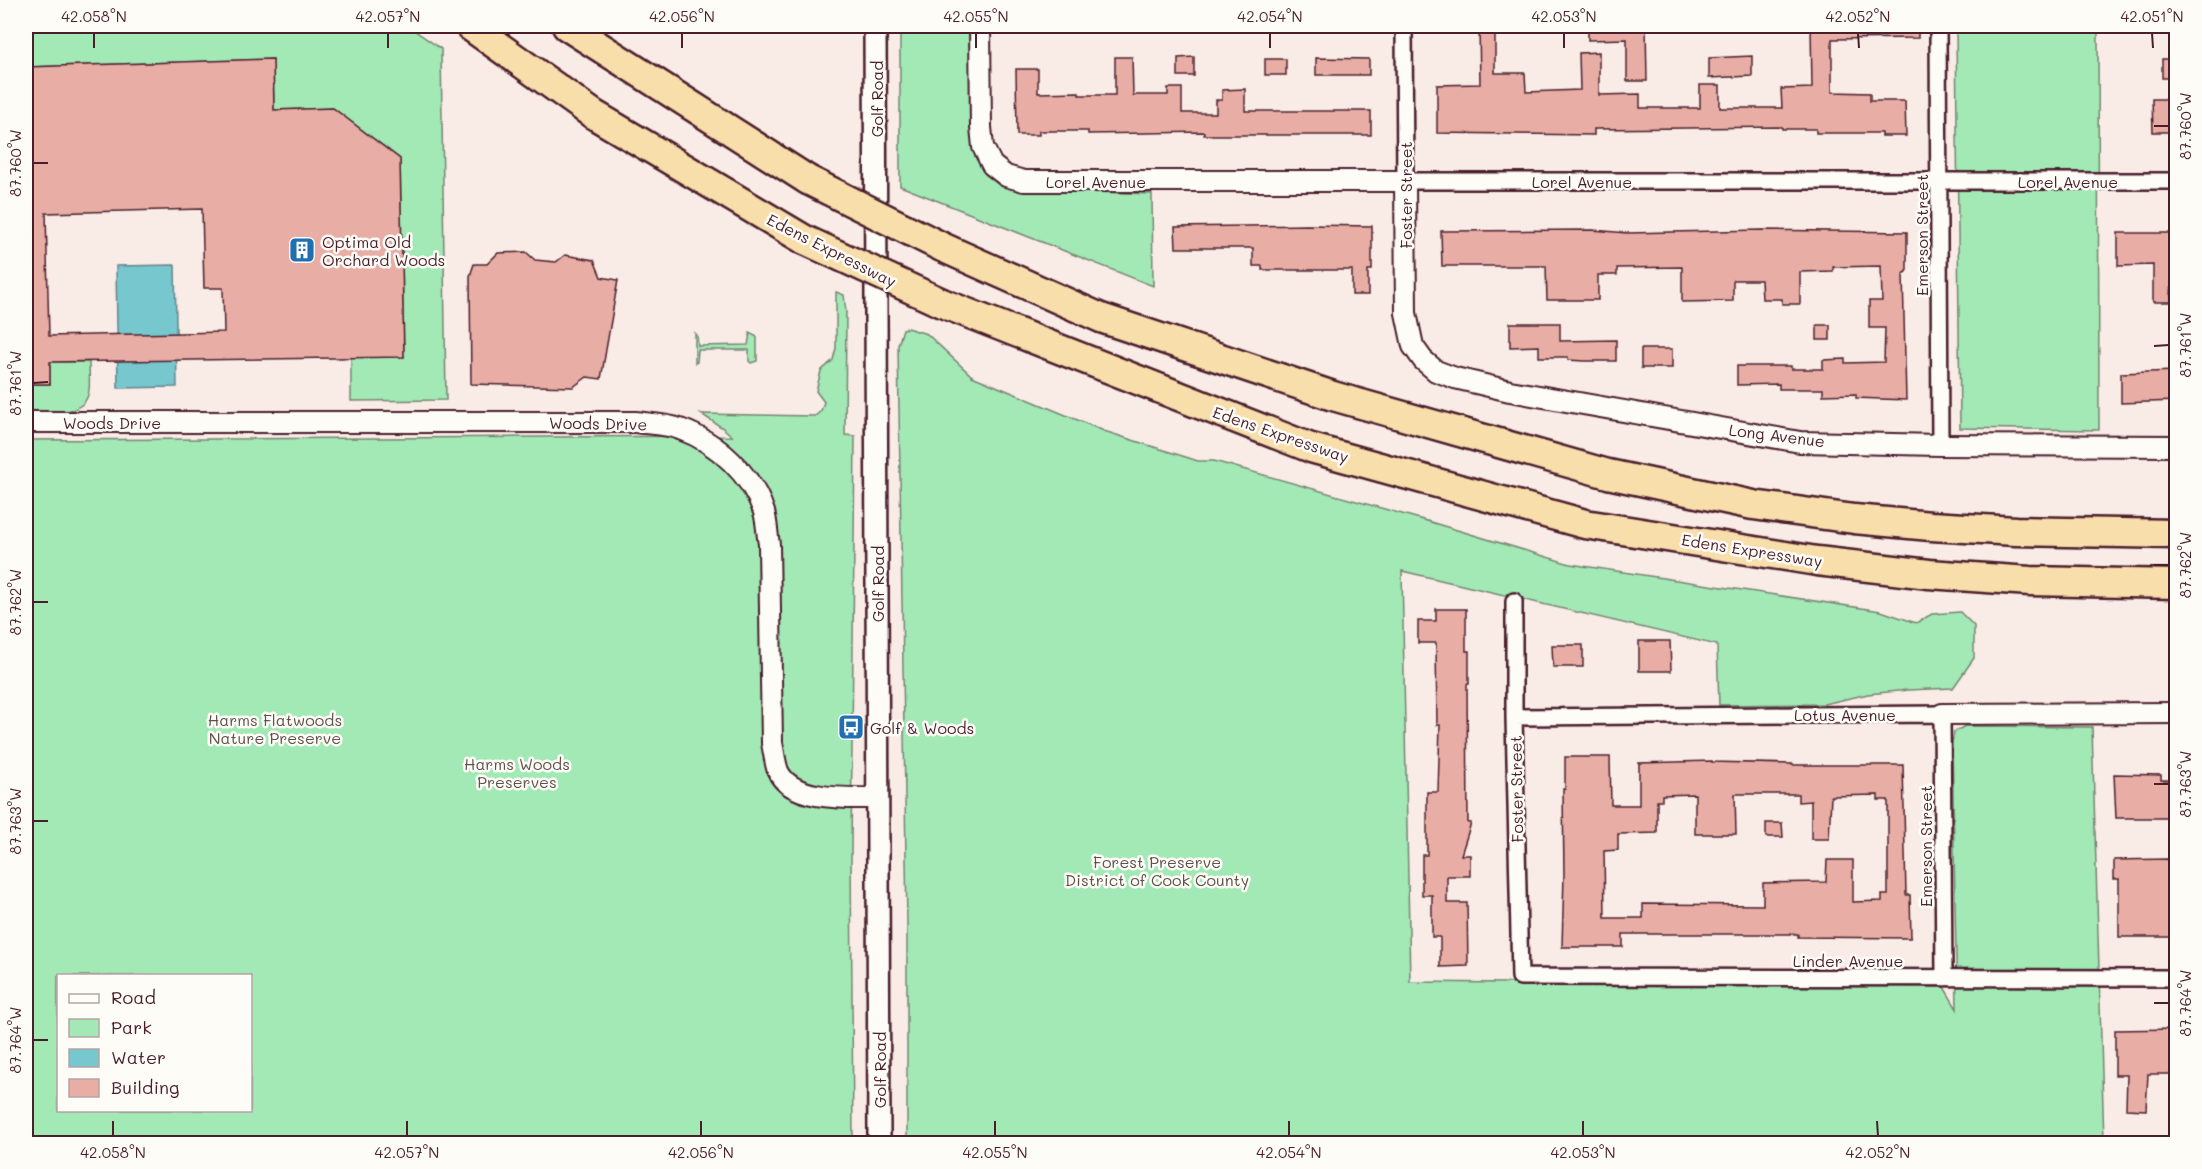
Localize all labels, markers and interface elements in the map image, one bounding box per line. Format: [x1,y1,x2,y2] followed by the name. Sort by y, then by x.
[61,6,127,26] text: 42.058°N
[356,6,420,26] text: 42.057°N
[649,6,715,26] text: 42.056°N
[943,6,1009,26] text: 42.055°N
[1237,6,1303,26] text: 42.054°N
[1531,6,1597,26] text: 42.053°N
[1826,6,1890,26] text: 42.052°N
[2120,6,2184,26] text: 42.051°N
[866,61,887,137] street label: Golf Road
[2175,92,2195,160] text: 87.760°W
[5,129,25,197] text: 87.760°W
[1395,141,1416,249] street label: Foster Street
[1046,171,1146,192] street label: Lorel Avenue
[1532,171,1632,192] street label: Lorel Avenue
[2018,171,2118,192] street label: Lorel Avenue
[1911,174,1932,296] street label: Emerson Street
[764,208,900,292] street label: Edens Expressway
[322,231,445,270] place label: Optima Old Orchard Woods
[287,235,317,265] building icon: Optima Old Orchard Woods
[2175,313,2195,377] text: 87.761°W
[5,351,25,415] text: 87.761°W
[1210,401,1352,467] street label: Edens Expressway
[63,412,161,433] street label: Woods Drive
[549,412,647,434] street label: Woods Drive
[1728,419,1826,451] street label: Long Avenue
[1680,528,1824,572] street label: Edens Expressway
[2175,532,2195,598] text: 87.762°W
[867,546,888,622] street label: Golf Road
[5,569,25,635] text: 87.762°W
[1794,704,1896,725] street label: Lotus Avenue
[208,709,342,748] park label: Harms Flatwoods Nature Preserve
[836,712,866,742] bus stop icon: Golf & Woods
[870,717,974,738] place label: Golf & Woods
[1505,735,1527,843] street label: Foster Street
[2175,751,2195,818] text: 87.763°W
[464,753,570,792] park label: Harms Woods Preserves
[1915,785,1936,907] street label: Emerson Street
[5,788,25,855] text: 87.763°W
[1065,851,1249,890] park label: Forest Preserve District of Cook County
[1793,950,1903,971] street label: Linder Avenue
[2175,969,2195,1037] text: 87.764°W
[57,974,252,1112] legend
[111,985,156,1009] text: Road
[5,1006,25,1074] text: 87.764°W
[111,1015,152,1039] text: Park
[869,1032,890,1108] street label: Golf Road
[111,1045,166,1069] text: Water
[111,1075,179,1099] text: Building
[80,1142,146,1162] text: 42.058°N
[375,1142,439,1162] text: 42.057°N
[668,1142,734,1162] text: 42.056°N
[962,1142,1028,1162] text: 42.055°N
[1256,1142,1322,1162] text: 42.054°N
[1550,1142,1616,1162] text: 42.053°N
[1846,1142,1910,1162] text: 42.052°N

